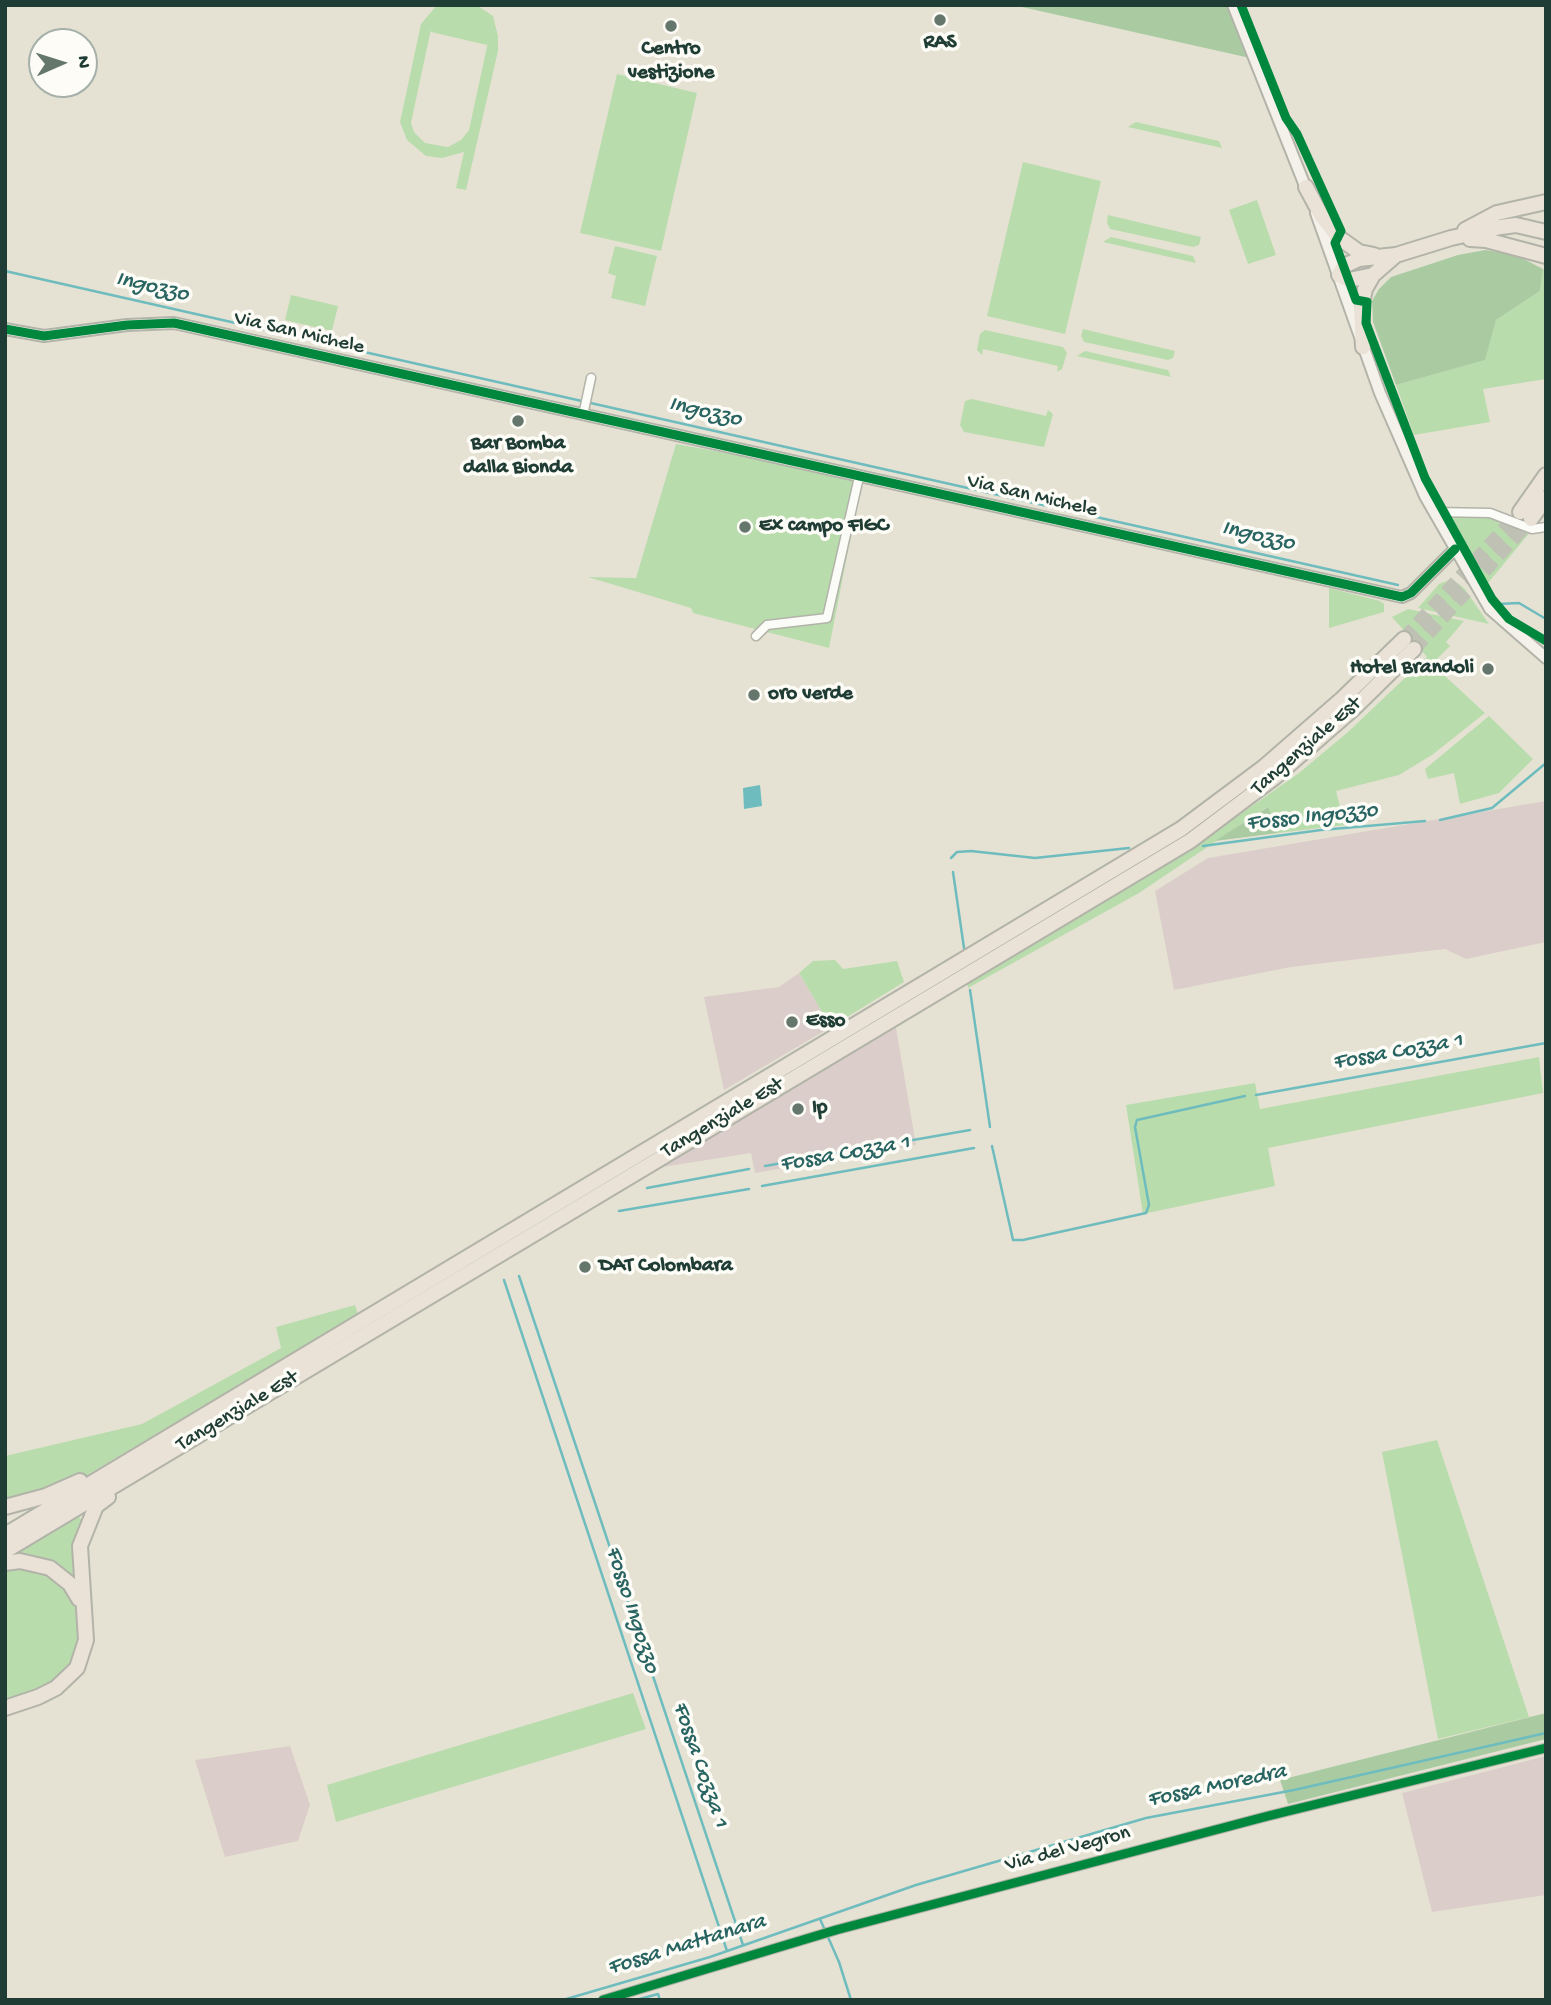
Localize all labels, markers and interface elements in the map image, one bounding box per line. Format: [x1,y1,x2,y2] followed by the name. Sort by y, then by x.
[932,12,948,28] marker: RAS
[663,18,679,34] marker: Centro vestizione
[28,28,98,98] north arrow
[923,31,957,57] place label: RAS
[628,37,714,87] place label: Centro vestizione
[71,55,94,69] text: N
[113,266,191,310] water label: Ingozzo
[231,307,367,361] street label: Via San Michele
[666,391,744,435] water label: Ingozzo
[510,413,526,429] marker: Bar Bomba dalla Bionda
[463,432,573,482] place label: Bar Bomba dalla Bionda
[964,470,1100,524] street label: Via San Michele
[759,514,888,540] place label: Ex campo FIGC
[1219,515,1297,559] water label: Ingozzo
[737,519,753,535] marker: Ex campo FIGC
[1350,656,1474,682] place label: Hotel Brandoli
[1480,661,1496,677] marker: Hotel Brandoli
[768,682,853,708] place label: oro verde
[746,687,762,703] marker: oro verde
[1247,692,1367,802] street label: Tangenziale Est
[1245,797,1379,839] water label: Fosso Ingozzo
[806,1009,845,1035] place label: Esso
[784,1014,800,1030] marker: Esso
[1331,1028,1465,1078] water label: Fossa Cozza 1
[657,1073,789,1165] street label: Tangenziale Est
[812,1096,827,1122] place label: Ip
[790,1101,806,1117] marker: Ip
[778,1130,912,1180] water label: Fossa Cozza 1
[599,1254,733,1280] place label: DAT Colombara
[577,1259,593,1275] marker: DAT Colombara
[172,1366,304,1458] street label: Tangenziale Est
[598,1543,664,1677] water label: Fosso Ingozzo
[665,1699,733,1831] water label: Fossa Cozza 1
[1145,1759,1289,1815] water label: Fossa Moredra
[1003,1821,1133,1879] street label: Via del Vegron
[605,1909,769,1983] water label: Fossa Mattanara

